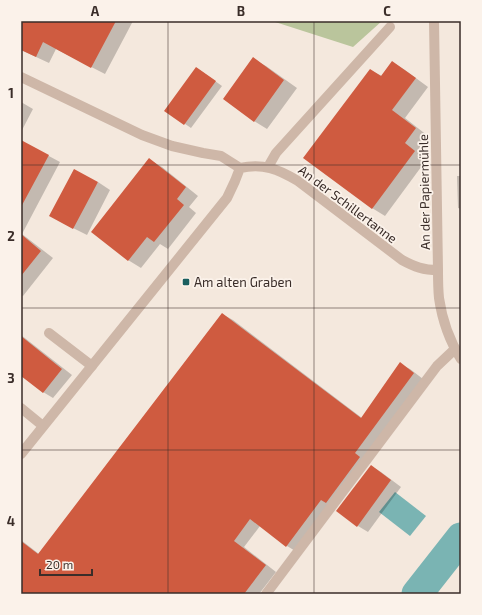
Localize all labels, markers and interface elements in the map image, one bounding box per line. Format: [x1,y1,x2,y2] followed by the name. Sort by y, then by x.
[91,3,100,19] text: A
[237,3,245,19] text: B
[383,3,391,19] text: C
[8,85,14,101] text: 1
[415,134,433,250] street label: An der Papiermühle
[296,162,400,246] street label: An der Schillertanne
[7,228,15,244] text: 2
[194,274,292,290] place label: Am alten Graben
[181,277,191,287] marker: Am alten Graben
[7,370,15,386] text: 3
[7,513,15,529] text: 4
[40,551,92,577] scale bar
[46,557,73,571] text: 20 m

